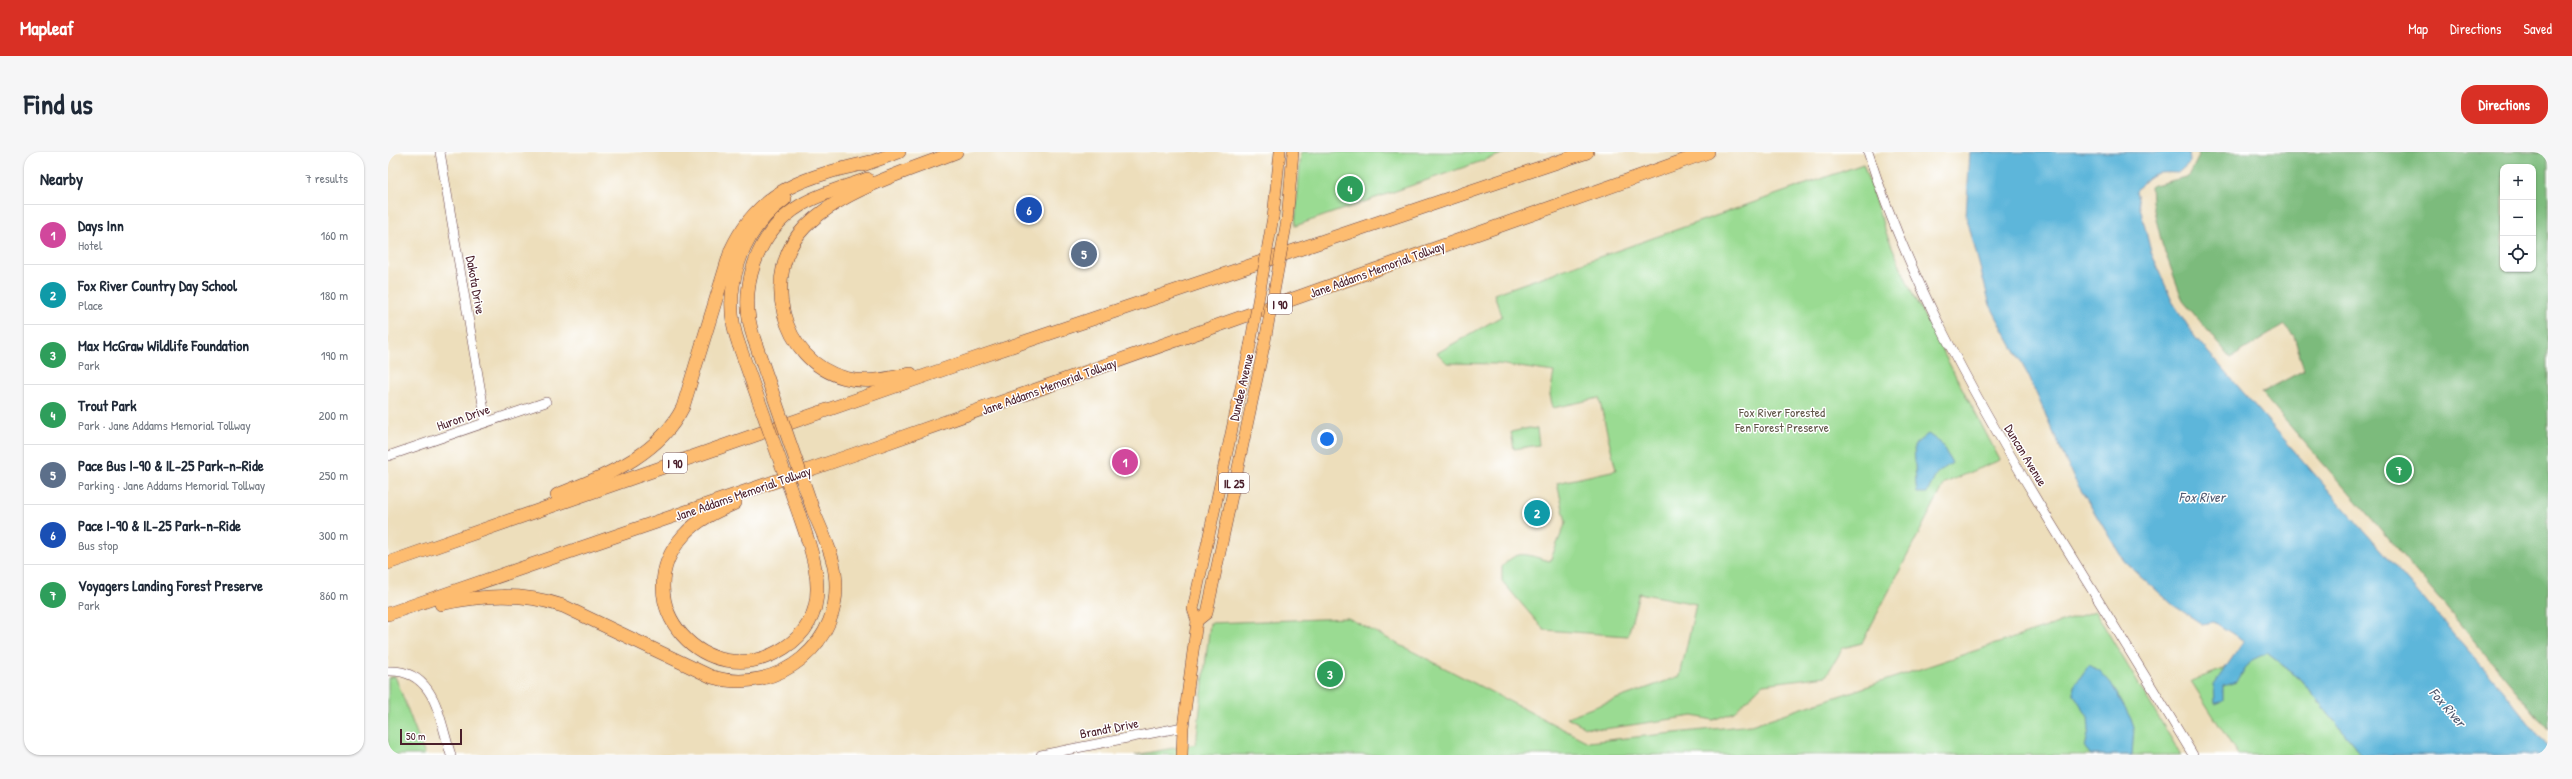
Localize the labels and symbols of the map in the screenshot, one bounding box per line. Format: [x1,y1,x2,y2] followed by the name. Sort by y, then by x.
[1337,174,1363,204] pin: 4
[1016,195,1042,225] pin: 6
[1307,236,1447,302] street label: Jane Addams Memorial Tollway
[1071,239,1097,269] pin: 5
[462,254,490,316] street label: Dakota Drive
[1268,294,1292,314] road number: I 90
[1225,352,1257,422] street label: Dundee Avenue
[979,353,1119,419] street label: Jane Addams Memorial Tollway
[434,400,492,434] street label: Huron Drive
[1734,403,1829,436] park label: Fox River Forested Fen Forest Preserve
[2000,421,2052,489] street label: Duncan Avenue
[1317,429,1337,449] your location
[1112,447,1138,477] pin: 1
[663,453,687,473] road number: I 90
[2386,455,2412,485] pin: 7
[673,461,814,525] street label: Jane Addams Memorial Tollway
[1219,473,1249,493] road number: IL 25
[2179,487,2227,506] water label: Fox River
[1524,498,1550,528] pin: 2
[1317,659,1343,689] pin: 3
[2426,683,2471,732] water label: Fox River
[1078,713,1140,743] street label: Brandt Drive
[400,727,462,746] scale bar

